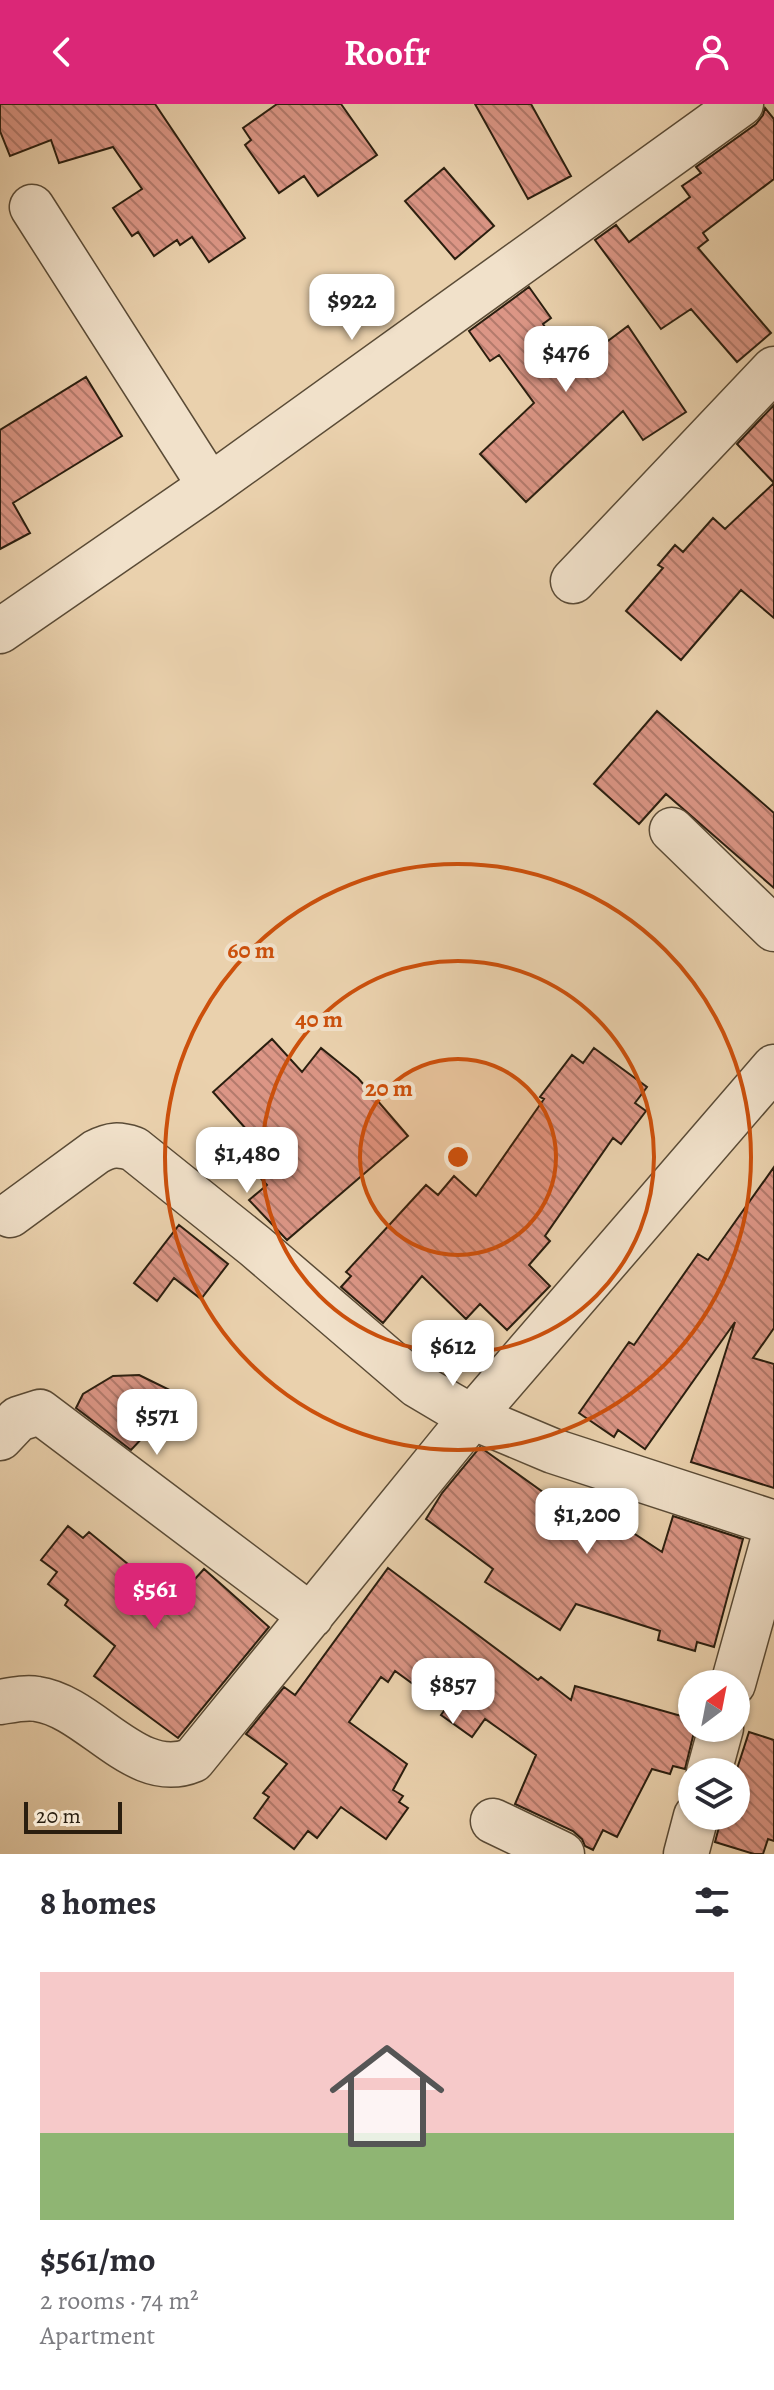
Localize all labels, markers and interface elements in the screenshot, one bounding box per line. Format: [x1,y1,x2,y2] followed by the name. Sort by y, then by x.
[344,28,430,77] text: Roofr
[40,30,84,74] icon: back
[690,30,734,74] icon: person
[305,274,399,342] pin: $922
[327,282,377,317] text: $922
[519,326,613,394] pin: $476
[542,334,590,369] text: $476
[227,934,275,966] text: 60 m
[295,1003,343,1035] text: 40 m
[365,1072,413,1104] text: 20 m
[182,1127,312,1195] pin: $1,480
[214,1135,280,1170] text: $1,480
[444,1143,472,1171] centre of rings
[406,1320,500,1388] pin: $612
[430,1328,476,1363] text: $612
[110,1389,204,1457] pin: $571
[135,1397,179,1432] text: $571
[522,1488,652,1556] pin: $1,200
[553,1496,621,1531] text: $1,200
[108,1563,202,1631] pin: $561
[133,1571,177,1606] text: $561
[406,1658,500,1726] pin: $857
[430,1666,476,1701] text: $857
[678,1670,750,1742] north arrow
[678,1670,750,1830] map controls
[678,1758,750,1830] button: layers
[24,1798,122,1834] scale bar
[36,1801,81,1831] text: 20 m
[40,1879,156,1926] text: 8 homes
[690,1880,734,1924] icon: filters
[315,2024,459,2168] icon: home
[40,2236,156,2283] text: $561/mo
[40,2283,199,2318] text: 2 rooms · 74 m²
[40,2318,155,2353] text: Apartment

